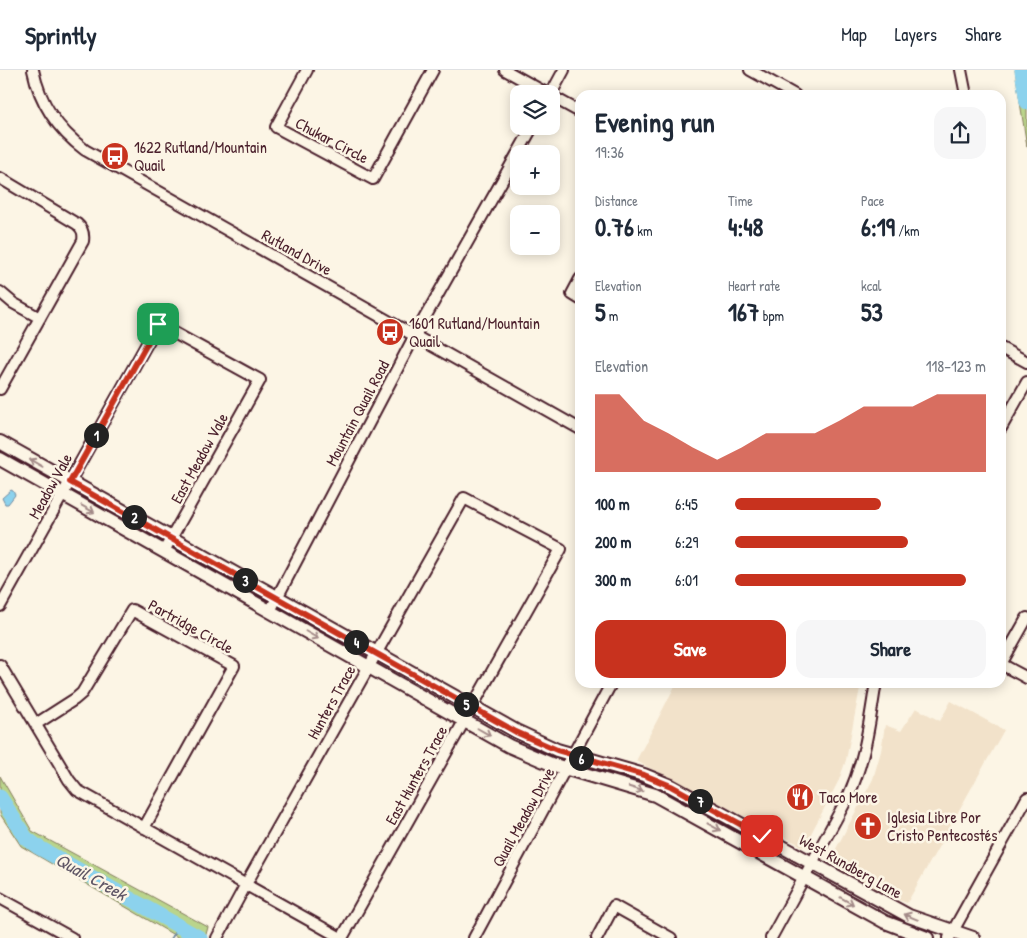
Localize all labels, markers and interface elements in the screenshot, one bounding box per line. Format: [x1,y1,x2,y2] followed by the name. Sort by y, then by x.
[25,19,97,51] text: Sprintly
[841,22,867,47] text: Map
[895,22,937,47] text: Layers
[965,22,1002,47] text: Share
[510,85,560,255] map controls
[510,85,560,135] button: layers
[595,103,715,141] text: Evening run
[934,107,986,159] button: share
[292,112,373,169] street label: Chukar Circle
[134,136,267,176] place label: 1622 Rutland/Mountain Quail
[100,141,130,171] bus stop icon: 1622 Rutland/Mountain Quail
[595,141,624,163] text: 19:36
[510,145,560,195] button: +
[595,191,638,210] text: Distance
[728,191,753,210] text: Time
[861,191,884,210] text: Pace
[510,205,560,255] button: −
[595,210,634,244] text: 0.76
[728,210,763,244] text: 4:48
[861,210,895,244] text: 6:19
[634,221,652,240] text: km
[895,221,920,240] text: /km
[258,224,337,281] street label: Rutland Drive
[595,276,642,295] text: Elevation
[728,276,780,295] text: Heart rate
[861,276,881,295] text: kcal
[595,295,606,329] text: 5
[728,295,759,329] text: 167
[861,295,883,329] text: 53
[137,303,179,345] pin
[606,306,618,325] text: m
[759,306,784,325] text: bpm
[144,310,172,338] icon: arrive
[409,312,540,352] place label: 1601 Rutland/Mountain Quail
[375,317,405,347] bus stop icon: 1601 Rutland/Mountain Quail
[595,355,648,377] text: Elevation
[926,355,986,377] text: 118–123 m
[320,356,394,470] street label: Mountain Quail Road
[165,408,233,507] street label: East Meadow Vale
[84,422,108,448] pin: 1
[94,426,99,445] text: 1
[23,449,77,523] street label: Meadow Vale
[29,457,44,467] one-way arrow
[595,493,630,515] text: 100 m
[675,493,698,515] text: 6:45
[122,504,146,530] pin: 2
[80,505,95,514] one-way arrow
[131,508,138,527] text: 2
[595,531,631,553] text: 200 m
[675,531,698,553] text: 6:29
[232,568,258,592] pin: 3
[595,569,631,591] text: 300 m
[675,569,698,591] text: 6:01
[242,571,249,590] text: 3
[144,594,238,659] street label: Partridge Circle
[595,620,786,678] button: Save
[796,620,986,678] button: Share
[344,630,368,654] pin: 4
[305,631,319,641] one-way arrow
[354,633,359,652] text: 4
[302,660,361,743] street label: Hunters Trace
[454,692,478,716] pin: 5
[464,695,469,714] text: 5
[380,721,453,829] street label: East Hunters Trace
[477,727,491,737] one-way arrow
[568,746,594,770] pin: 6
[579,749,584,768] text: 6
[487,763,560,871] street label: Quail Meadow Drive
[785,782,815,812] restaurant icon: Taco More
[627,785,643,795] one-way arrow
[819,786,878,808] place label: Taco More
[688,788,712,814] pin: 7
[697,792,704,811] text: 7
[887,806,997,846] place label: Iglesia Libre Por Cristo Pentecostés
[853,811,883,841] church icon: Iglesia Libre Por Cristo Pentecostés
[741,815,783,857] pin
[748,822,776,850] icon: check
[706,823,721,832] one-way arrow
[796,829,907,904] street label: West Rundberg Lane
[51,847,133,907] water label: Quail Creek
[839,897,854,906] one-way arrow
[904,911,919,921] one-way arrow

